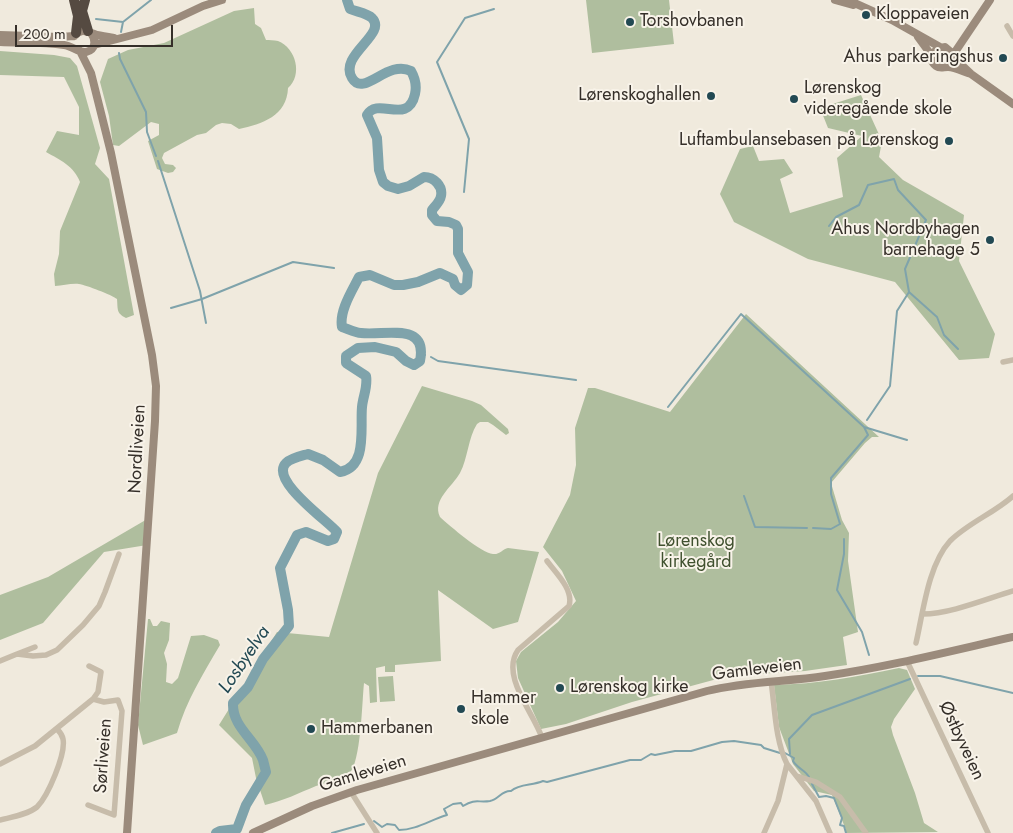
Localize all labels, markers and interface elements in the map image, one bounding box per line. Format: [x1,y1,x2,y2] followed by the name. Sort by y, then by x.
[876,4,970,26] place label: Kloppaveien
[860,9,872,21] marker: Kloppaveien
[640,11,744,33] place label: Torshovbanen
[18,15,175,47] scale bar
[624,16,636,28] marker: Torshovbanen
[23,23,66,45] text: 200 m
[844,47,993,69] place label: Ahus parkeringshus
[997,52,1009,64] marker: Ahus parkeringshus
[804,78,952,120] place label: Lørenskog videregående skole
[578,85,701,107] place label: Lørenskoghallen
[705,90,717,102] marker: Lørenskoghallen
[788,93,800,105] marker: Lørenskog videregående skole
[679,130,939,152] place label: Luftambulansebasen på Lørenskog
[943,135,955,147] marker: Luftambulansebasen på Lørenskog
[831,219,980,262] place label: Ahus Nordbyhagen barnehage 5
[984,234,996,246] marker: Ahus Nordbyhagen barnehage 5
[125,404,151,494] street label: Nordliveien
[657,531,735,574] park label: Lørenskog kirkegård
[214,622,276,698] water label: Losbyelva
[711,654,803,686] street label: Gamleveien
[570,677,689,699] place label: Lørenskog kirke
[554,682,566,694] marker: Lørenskog kirke
[471,688,536,731] place label: Hammer skole
[933,698,989,784] street label: Østbyveien
[455,703,467,715] marker: Hammer skole
[91,718,117,794] street label: Sørliveien
[321,718,433,740] place label: Hammerbanen
[305,723,317,735] marker: Hammerbanen
[317,750,409,798] street label: Gamleveien

